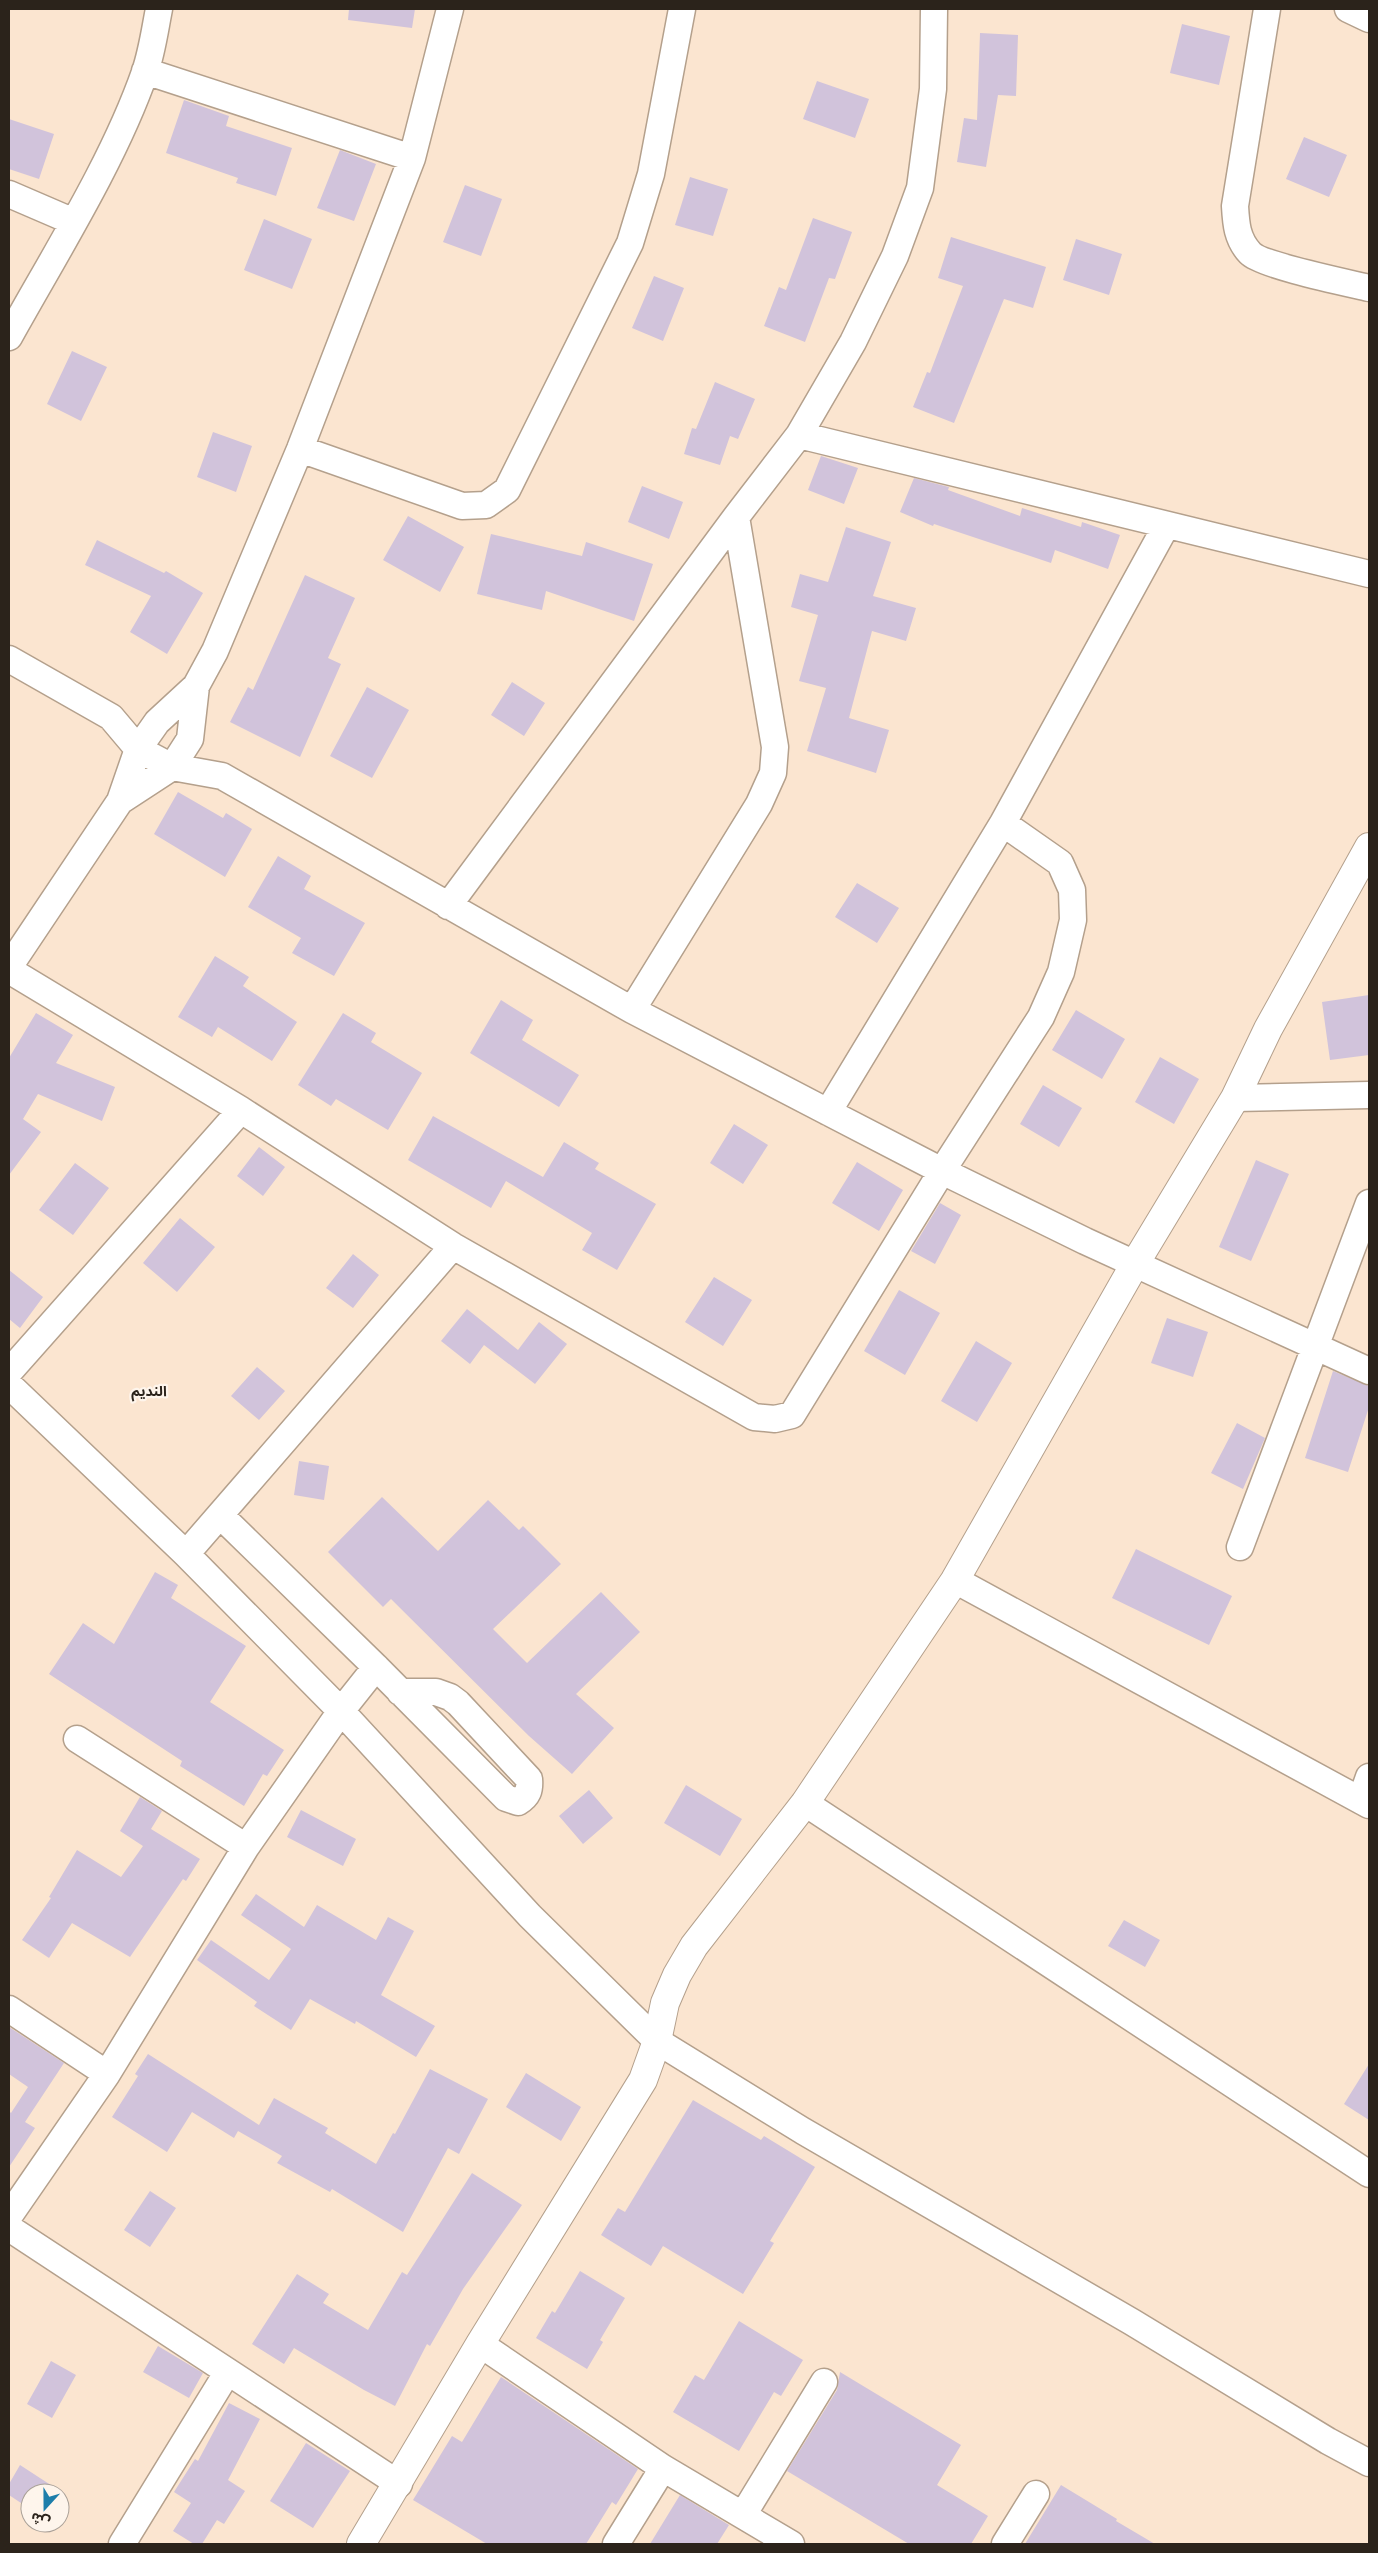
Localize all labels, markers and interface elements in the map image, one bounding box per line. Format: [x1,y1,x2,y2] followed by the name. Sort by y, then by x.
[131,1380,167,1402] district label: النديم
[20,2483,70,2533] north arrow
[27,2508,53,2534] text: ش

